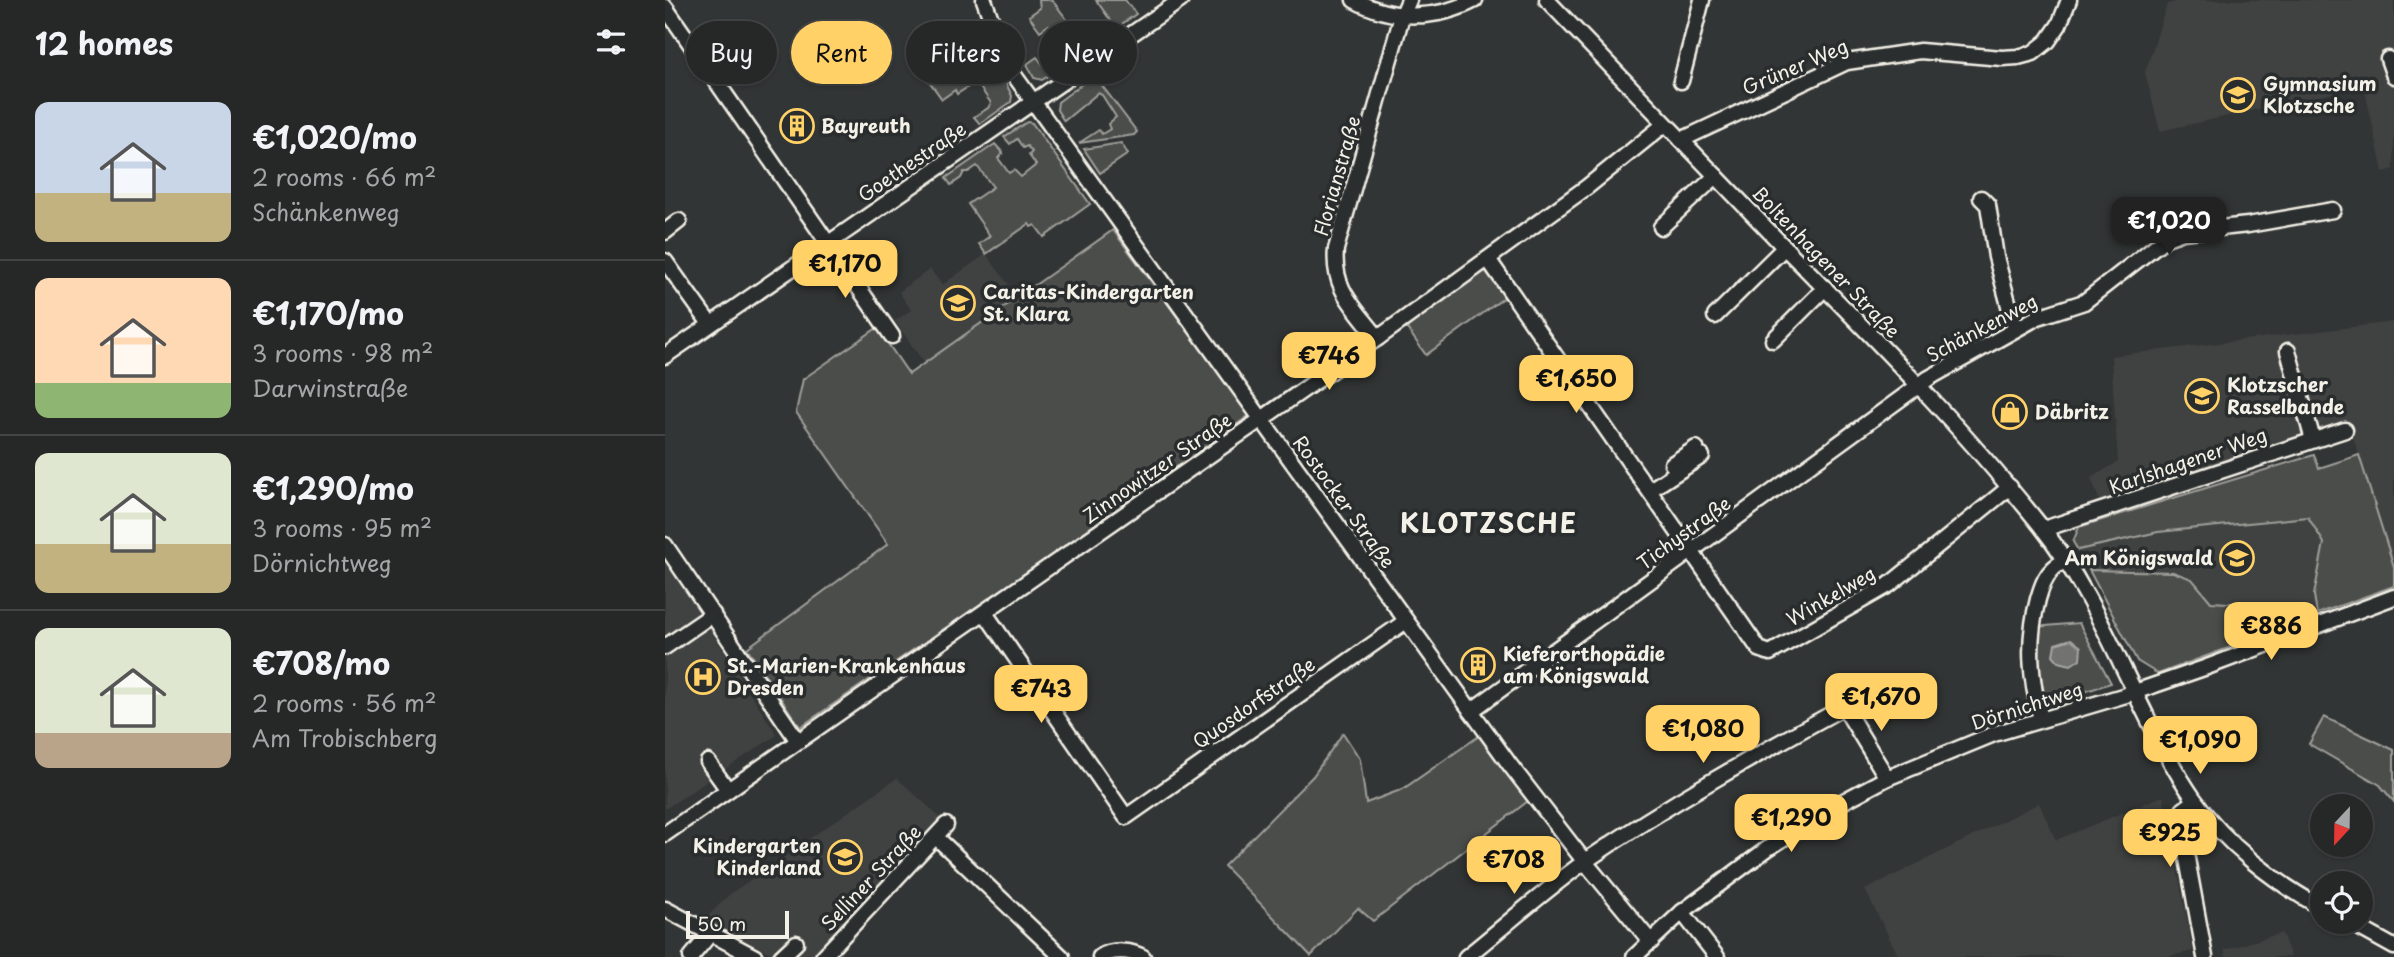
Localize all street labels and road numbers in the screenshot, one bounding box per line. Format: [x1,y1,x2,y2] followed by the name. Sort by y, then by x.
[1737,31,1852,101] street label: Grüner Weg
[1306,112,1367,239] street label: Florianstraße
[852,114,971,208] street label: Goethestraße
[1746,179,1907,344] street label: Boltenhagener Straße
[1921,286,2042,368] street label: Schänkenweg
[1076,405,1236,529] street label: Zinnowitzer Straße
[2105,420,2270,500] street label: Karlshagener Weg
[1287,429,1402,573] street label: Rostocker Straße
[1631,489,1736,576] street label: Tichystraße
[1781,558,1880,632] street label: Winkelweg
[1187,650,1320,755] street label: Quosdorfstraße
[1967,674,2086,736] street label: Dörnichtweg
[814,818,927,937] street label: Selliner Straße

